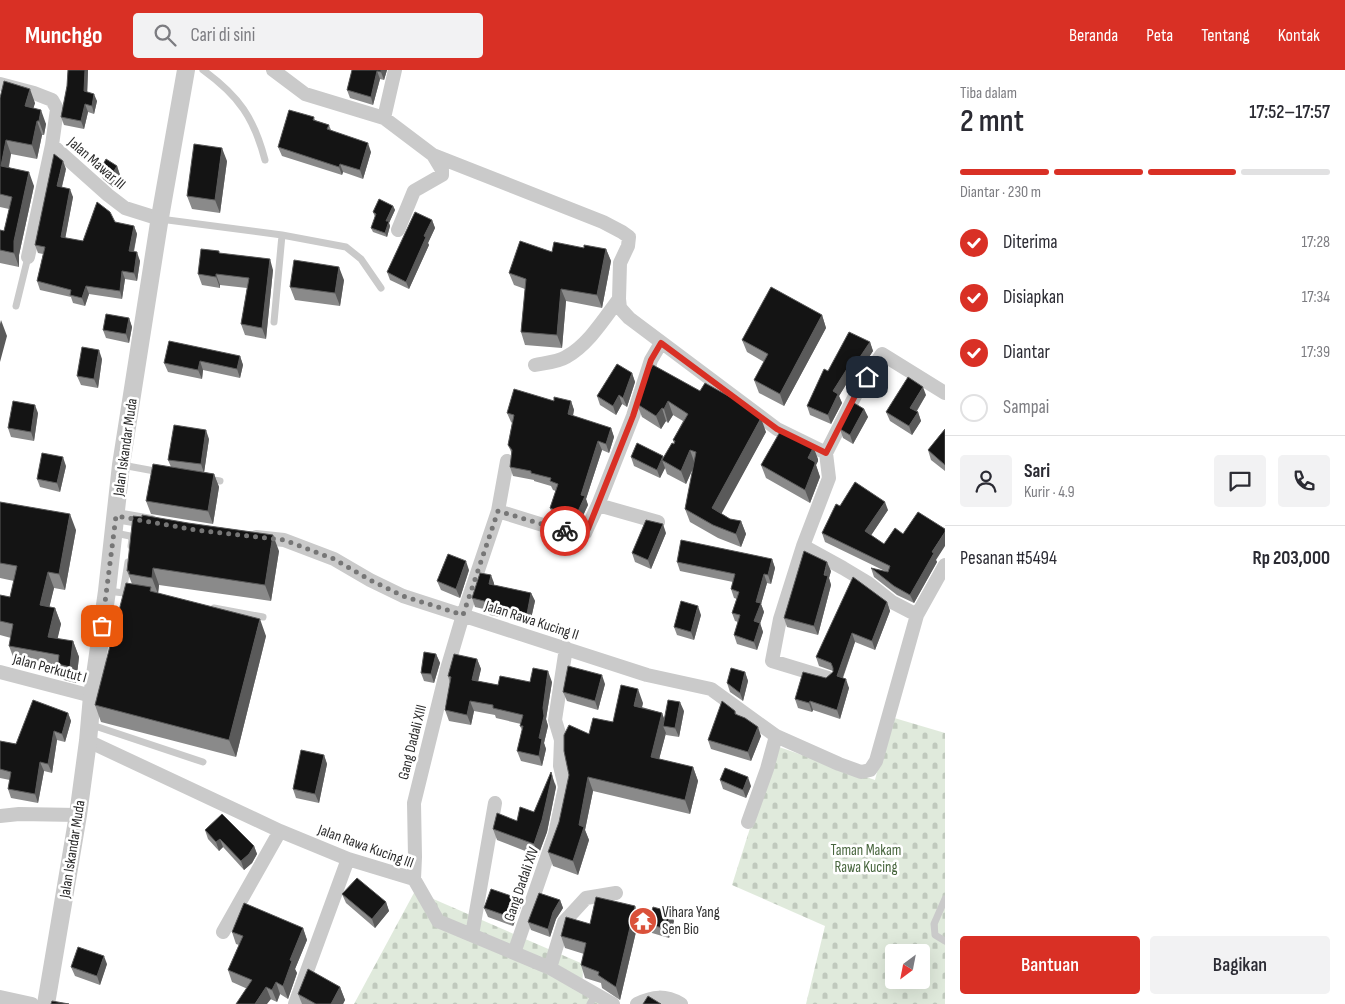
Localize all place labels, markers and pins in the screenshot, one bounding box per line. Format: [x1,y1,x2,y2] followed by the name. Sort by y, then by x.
[846,356,888,398] pin
[81,605,123,647] pin
[662,903,720,939] place label: Vihara Yang Sen Bio
[628,906,658,936] temple icon: Vihara Yang Sen Bio

